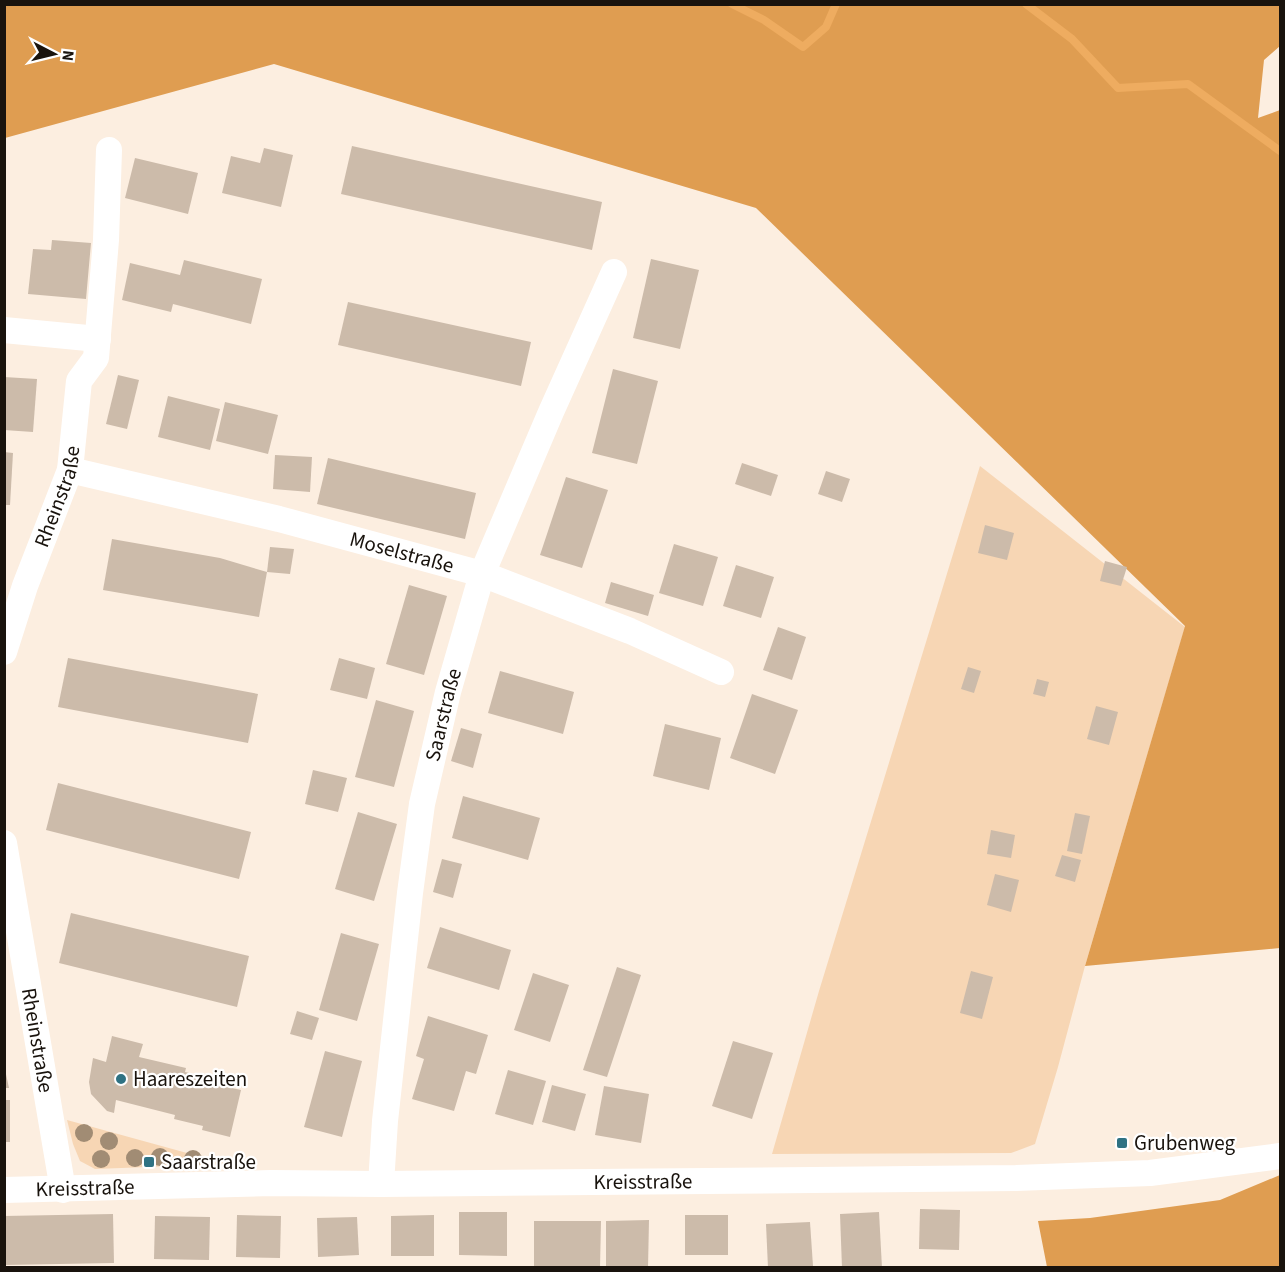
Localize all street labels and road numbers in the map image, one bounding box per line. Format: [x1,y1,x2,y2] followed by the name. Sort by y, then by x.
[26,444,87,552] street label: Rheinstraße
[347,524,457,581] street label: Moselstraße
[417,665,469,764] street label: Saarstraße
[14,985,61,1095] street label: Rheinstraße
[593,1166,693,1197] street label: Kreisstraße
[35,1172,135,1204] street label: Kreisstraße

